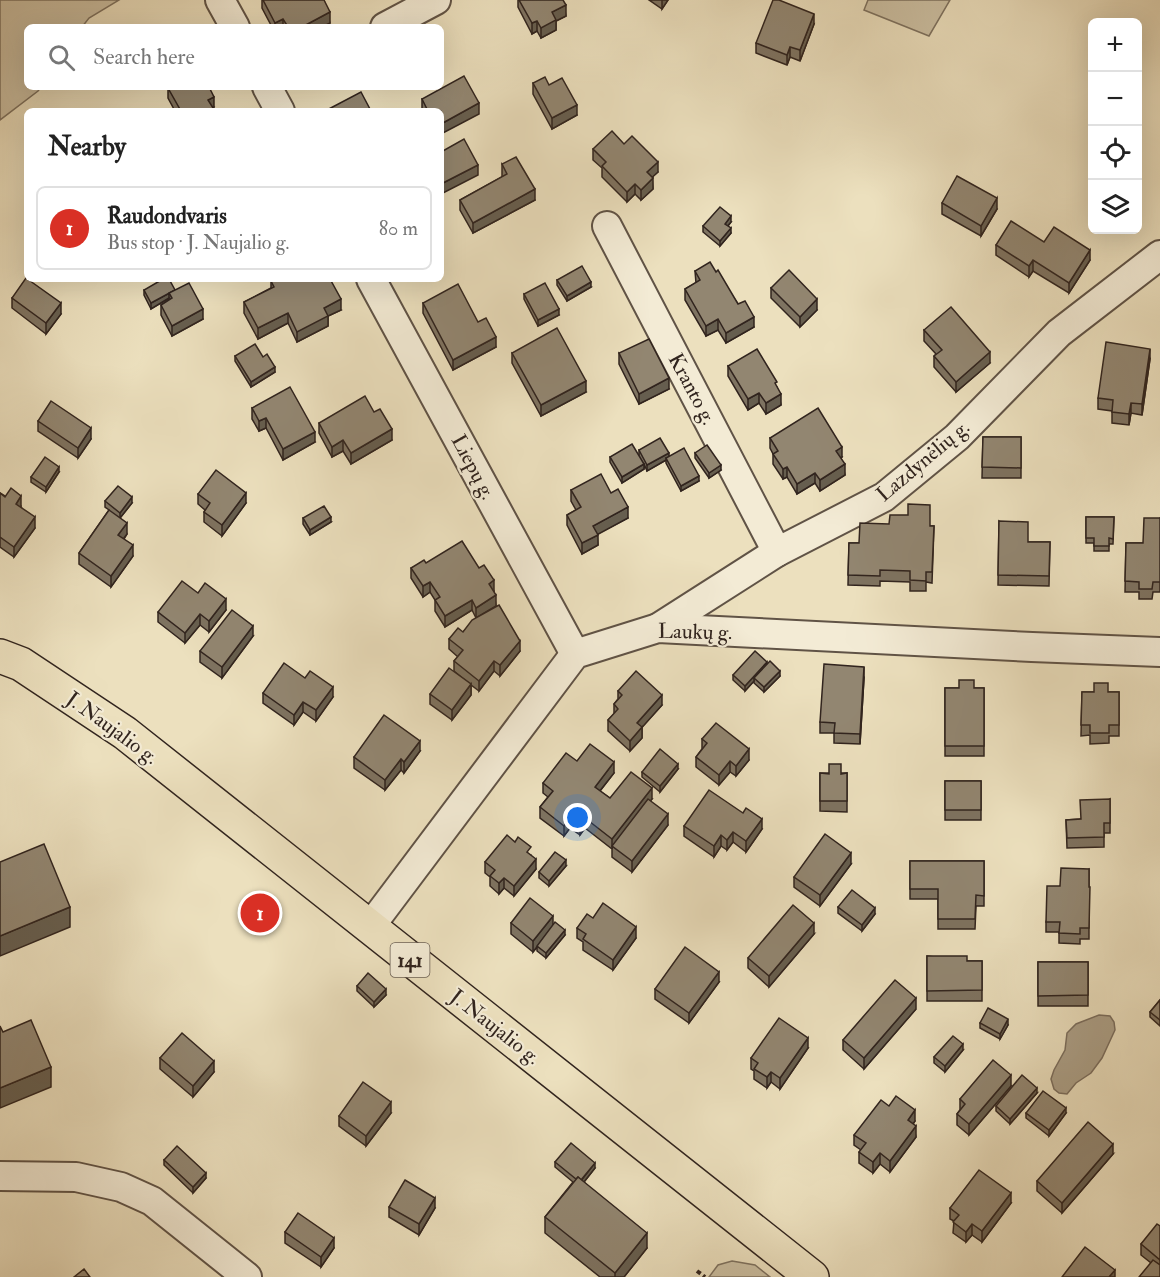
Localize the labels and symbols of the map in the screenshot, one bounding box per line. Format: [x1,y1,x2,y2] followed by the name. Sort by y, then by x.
[662,348,722,430] street label: Kranto g.
[871,414,975,508] street label: Lazdynėlių g.
[445,430,501,504] street label: Liepų g.
[658,618,732,646] street label: Laukų g.
[60,685,163,771] street label: J. Naujalio g.
[563,803,592,832] your location
[240,890,280,936] pin: 1
[390,943,430,977] road number: 141
[444,983,546,1071] street label: J. Naujalio g.

